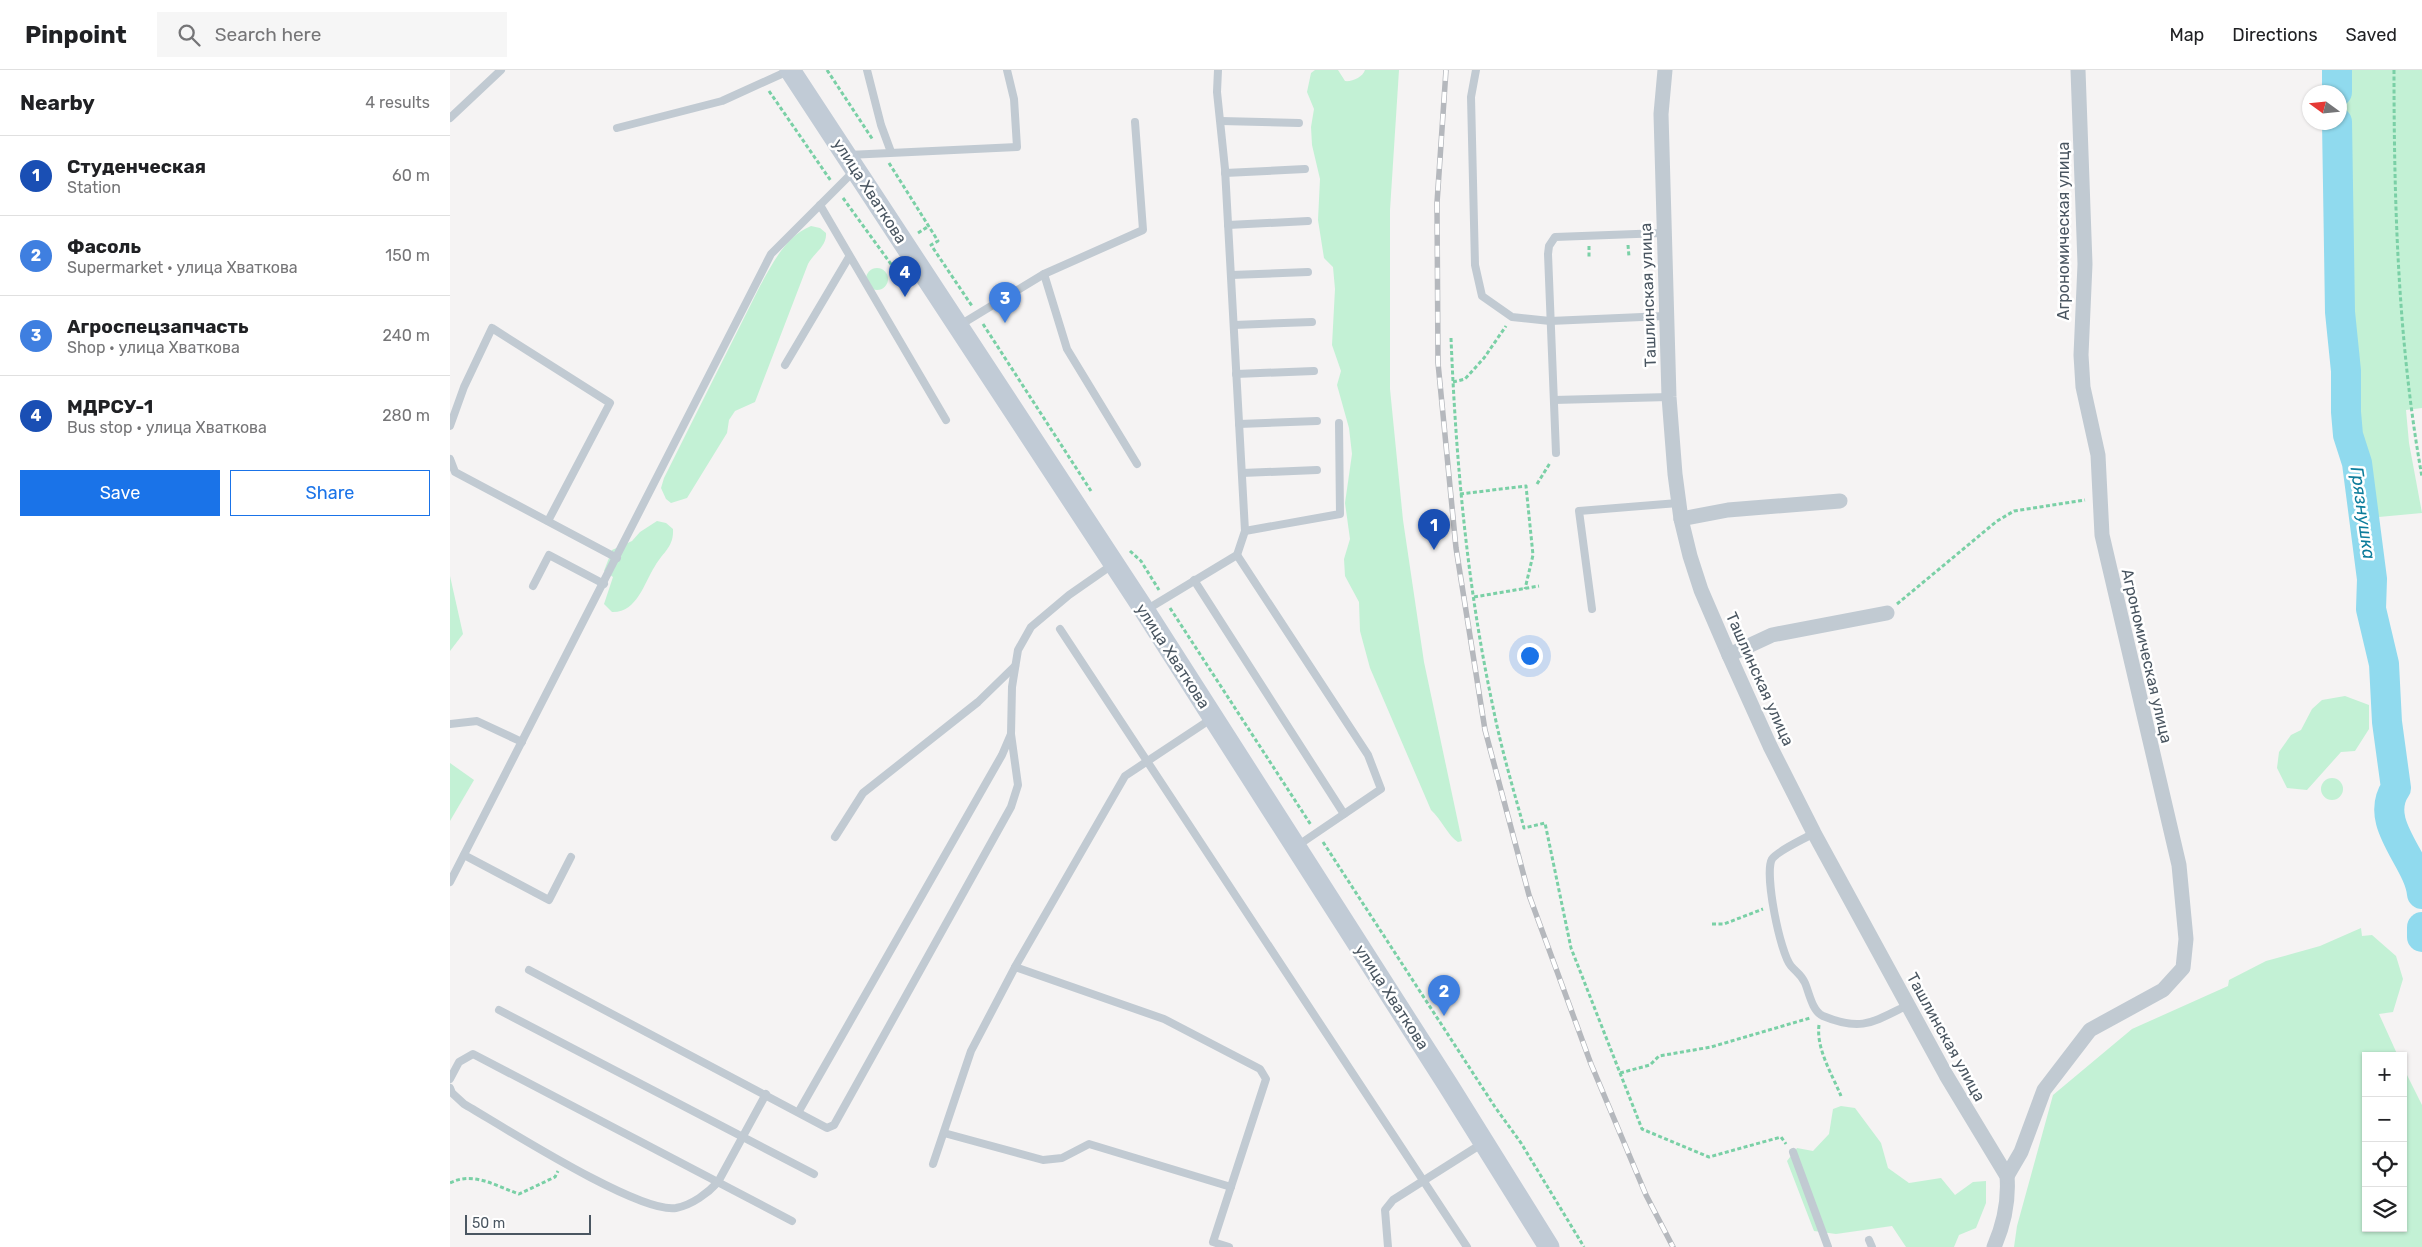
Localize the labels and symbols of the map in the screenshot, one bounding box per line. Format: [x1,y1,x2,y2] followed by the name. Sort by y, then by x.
[2302,85,2347,130] north arrow
[829,135,911,247] street label: улица Хваткова
[2054,142,2073,320] street label: Агрономическая улица
[1636,223,1660,367] street label: Ташлинская улица
[889,256,921,297] pin: 4
[989,282,1021,323] pin: 3
[2346,465,2380,561] water label: Грязнушка
[1418,509,1450,550] pin: 1
[2118,567,2176,745] street label: Агрономическая улица
[1132,600,1214,712] street label: улица Хваткова
[1722,609,1798,749] street label: Ташлинская улица
[1517,643,1543,669] your location
[1351,941,1433,1053] street label: улица Хваткова
[1903,969,1989,1105] street label: Ташлинская улица
[1428,975,1460,1016] pin: 2
[465,1212,591,1235] scale bar

